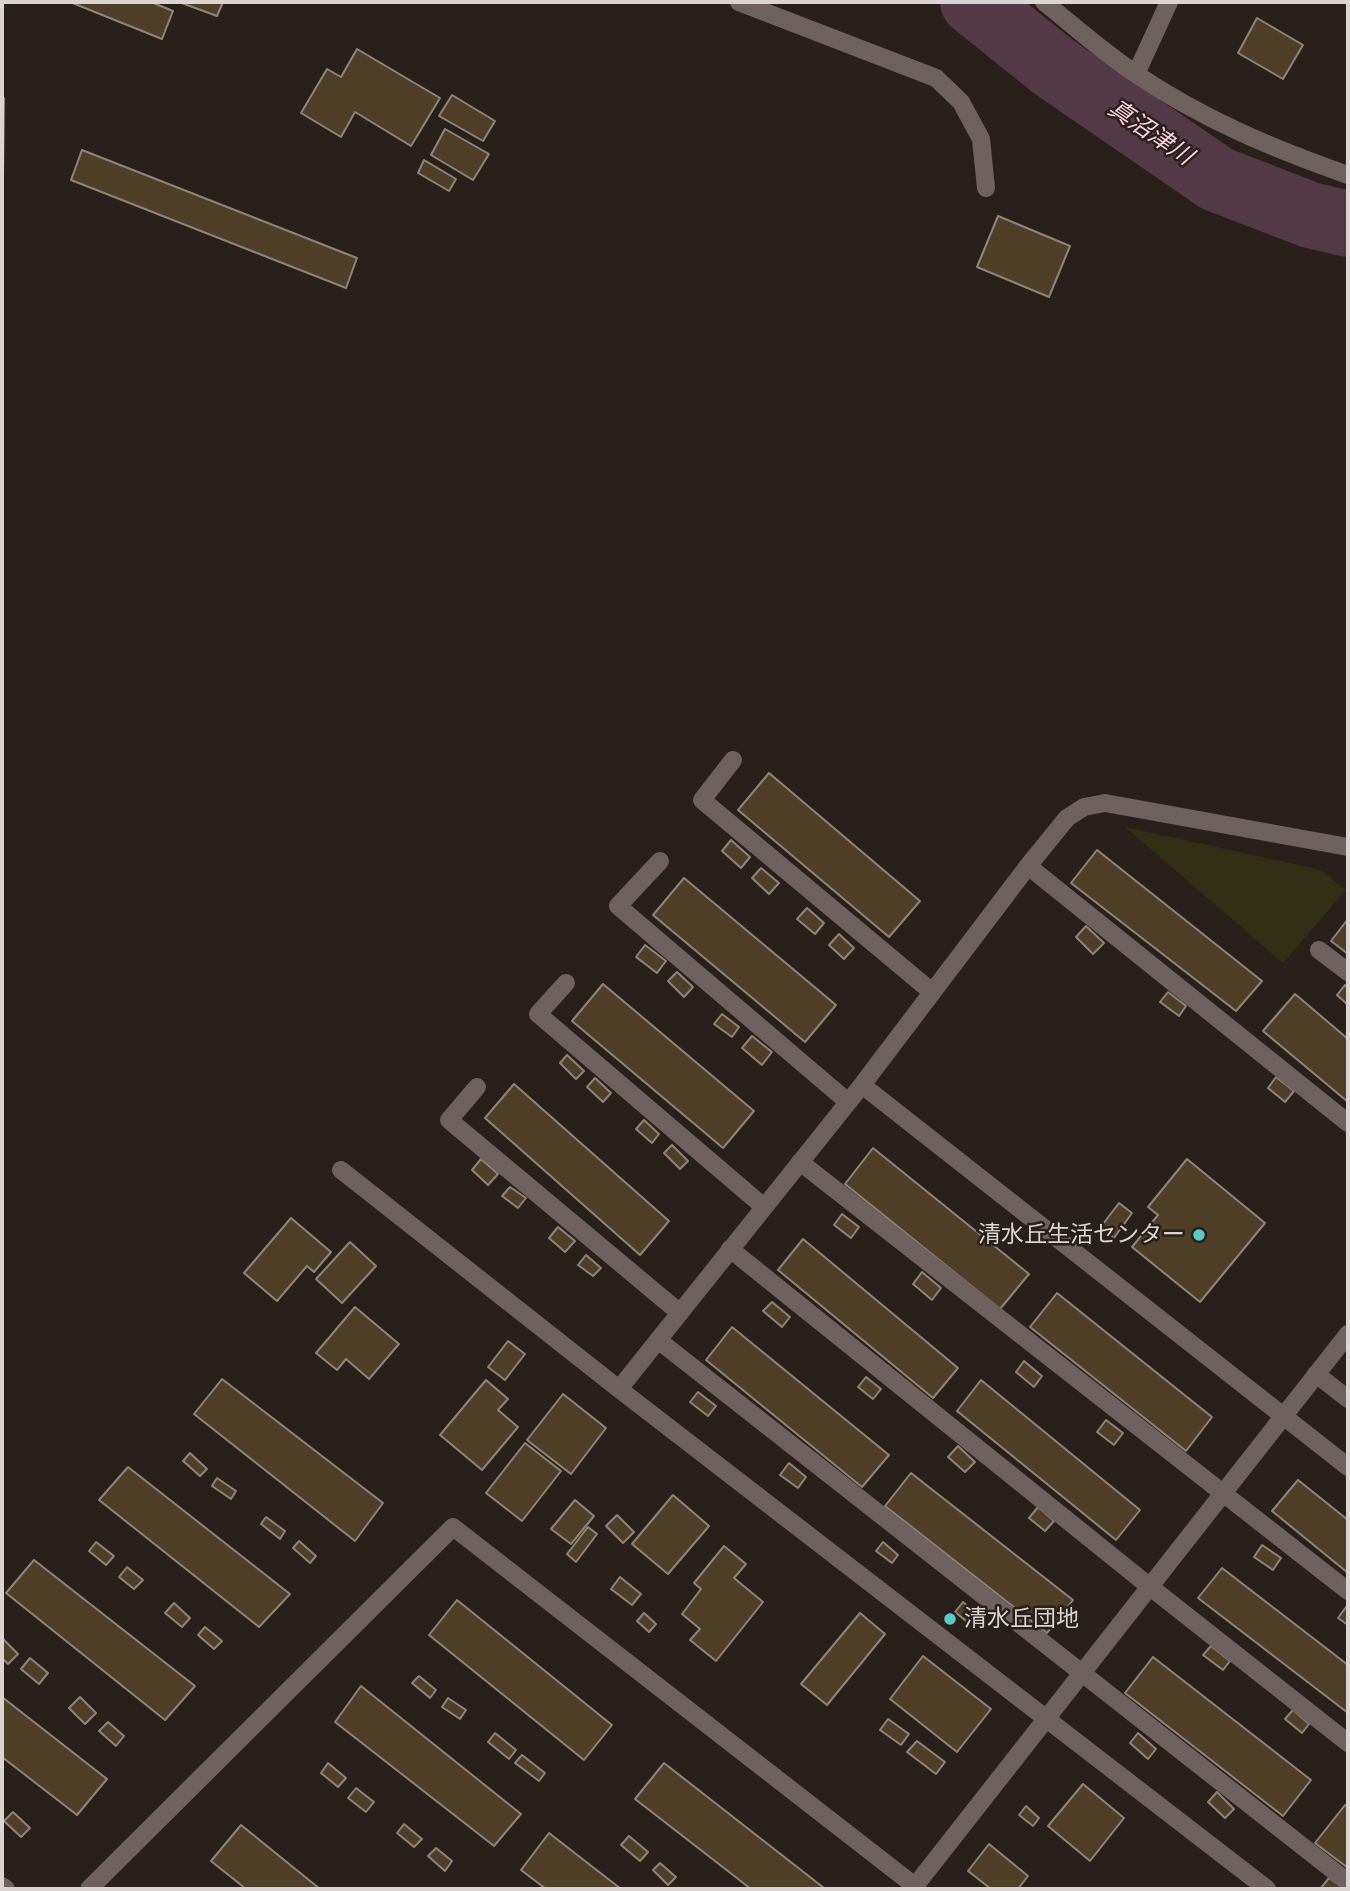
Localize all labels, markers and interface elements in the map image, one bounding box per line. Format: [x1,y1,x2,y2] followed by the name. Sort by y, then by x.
[1102,94,1198,172] water label: 真沼津川
[978,1221,1185,1249] place label: 清水丘生活センター
[1191,1227,1207,1243] marker: 清水丘生活センター
[964,1605,1079,1633] place label: 清水丘団地
[942,1611,958,1627] marker: 清水丘団地

